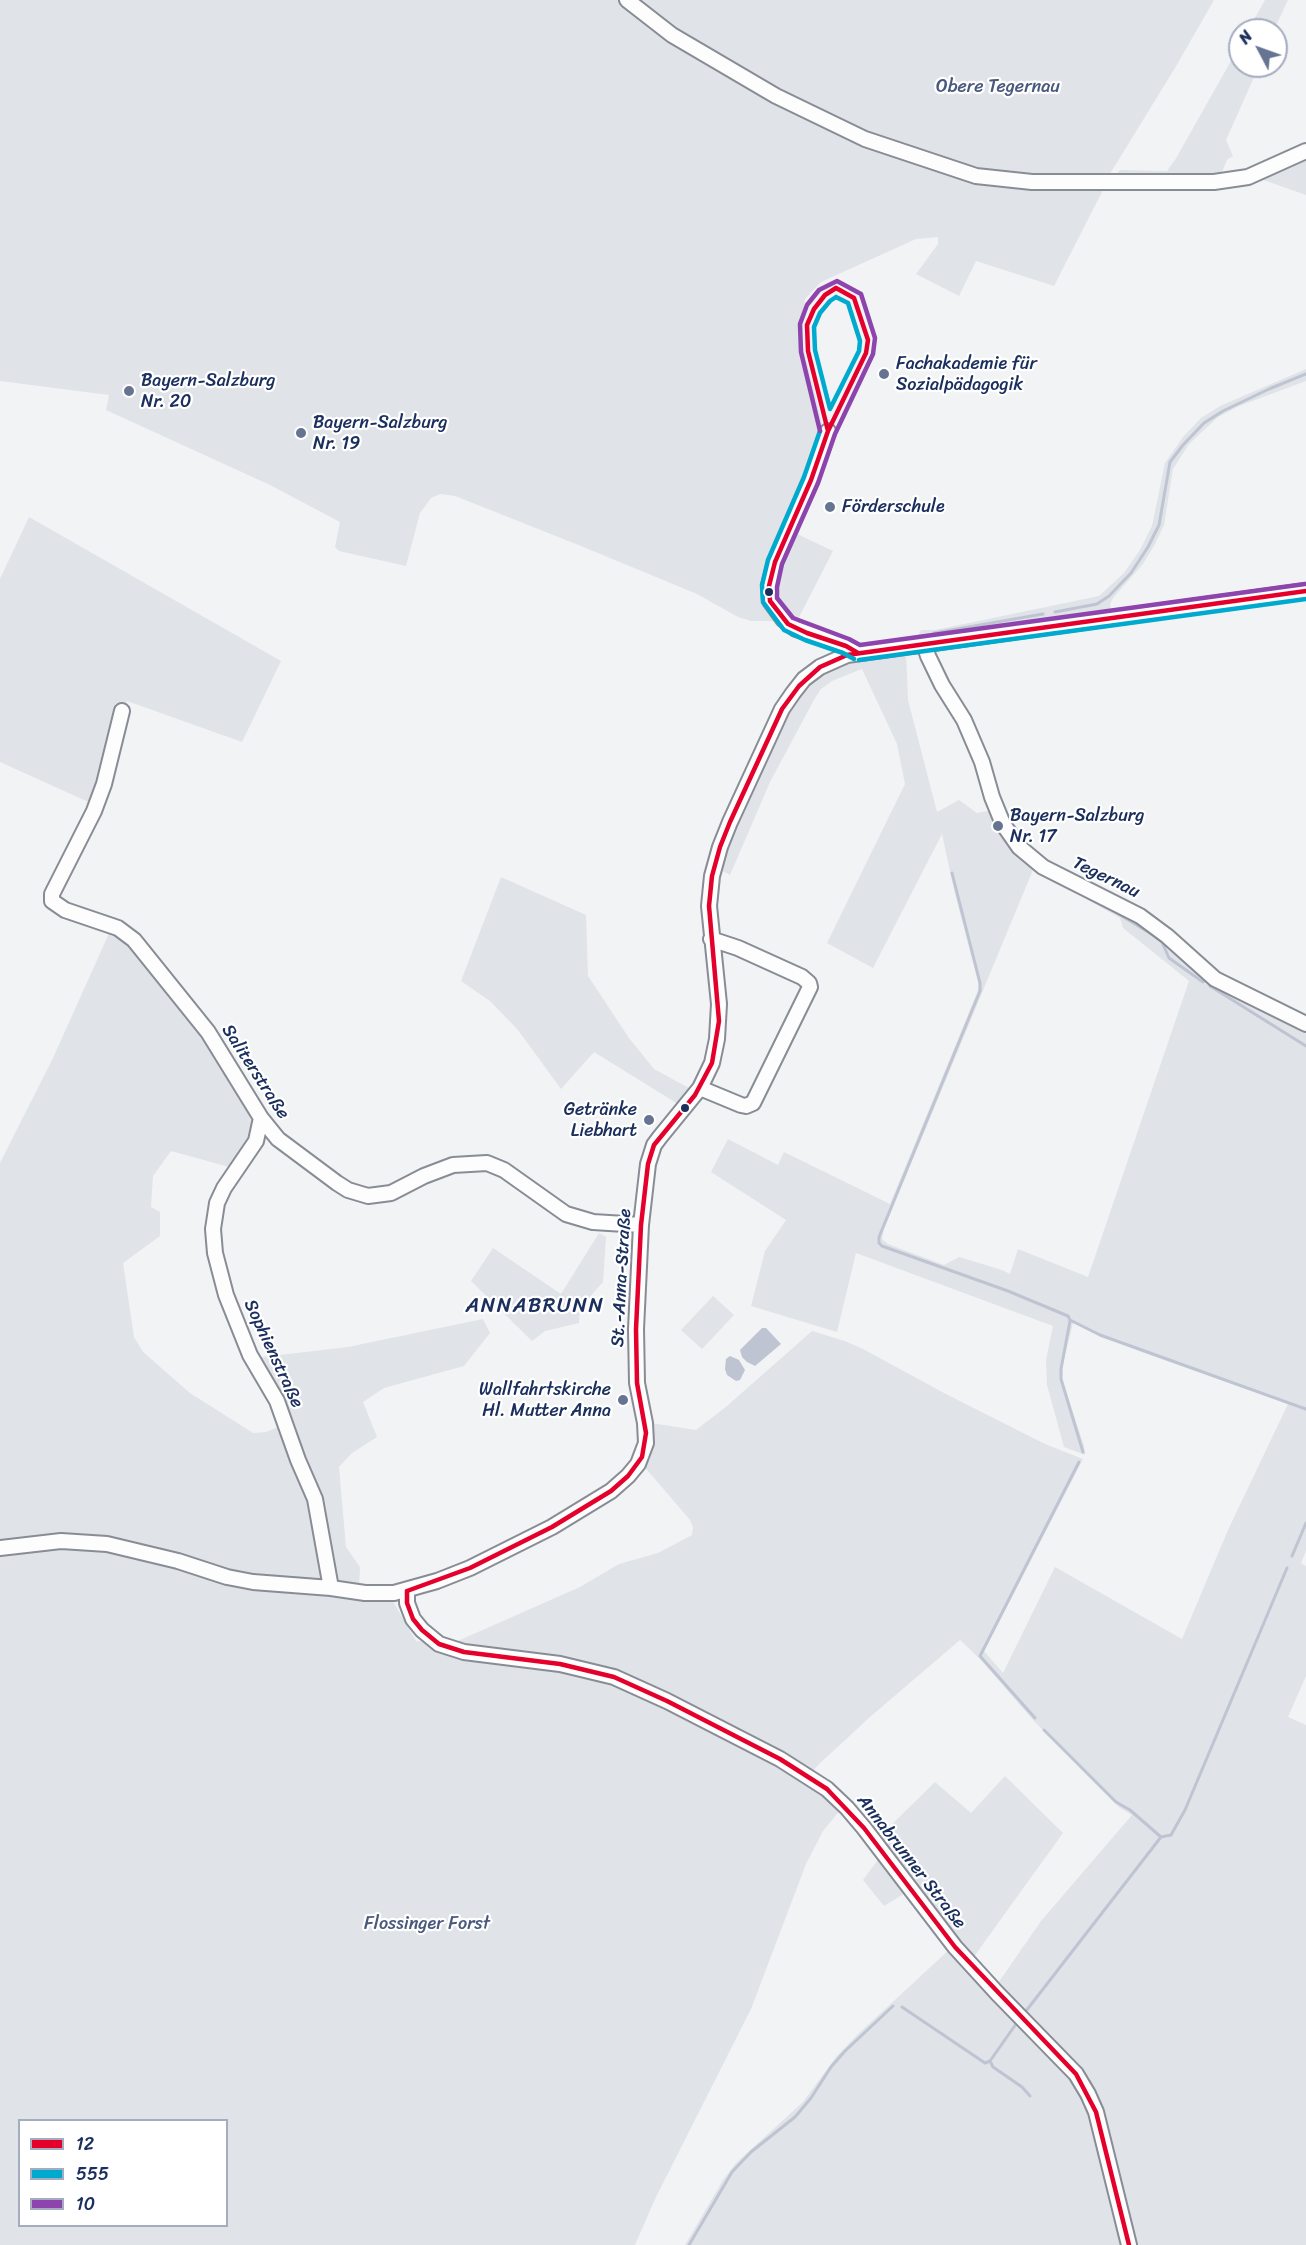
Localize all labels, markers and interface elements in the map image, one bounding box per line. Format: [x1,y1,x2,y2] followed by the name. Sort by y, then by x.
[1228,18,1288,78] north arrow
[1231,23,1260,51] text: N
[936,76,1060,98] park label: Obere Tegernau
[896,353,1037,395] place label: Fachakademie für Sozialpädagogik
[877,367,891,381] marker: Fachakademie für Sozialpädagogik
[141,370,275,412] place label: Bayern-Salzburg Nr. 20
[122,384,136,398] marker: Bayern-Salzburg Nr. 20
[313,412,447,454] place label: Bayern-Salzburg Nr. 19
[294,426,308,440] marker: Bayern-Salzburg Nr. 19
[842,496,945,518] place label: Förderschule
[823,500,837,514] marker: Förderschule
[763,586,775,598] unlabelled marker
[1010,805,1144,848] place label: Bayern-Salzburg Nr. 17
[991,819,1005,833] marker: Bayern-Salzburg Nr. 17
[1069,853,1143,903] street label: Tegernau
[216,1021,294,1123] street label: Saliterstraße
[564,1099,637,1142] place label: Getränke Liebhart
[679,1102,691,1114] unlabelled marker
[642,1113,656,1127] marker: Getränke Liebhart
[608,1208,636,1348] street label: St.-Anna-Straße
[465,1294,605,1320] district label: ANNABRUNN
[238,1296,308,1412] street label: Sophienstraße
[479,1379,611,1422] place label: Wallfahrtskirche Hl. Mutter Anna
[616,1393,630,1407] marker: Wallfahrtskirche Hl. Mutter Anna
[852,1791,970,1933] street label: Annabrunner Straße
[364,1913,490,1935] park label: Flossinger Forst
[18,2119,228,2227] legend
[76,2128,94,2160] text: 12
[76,2158,109,2190] text: 555
[76,2188,95,2220] text: 10

